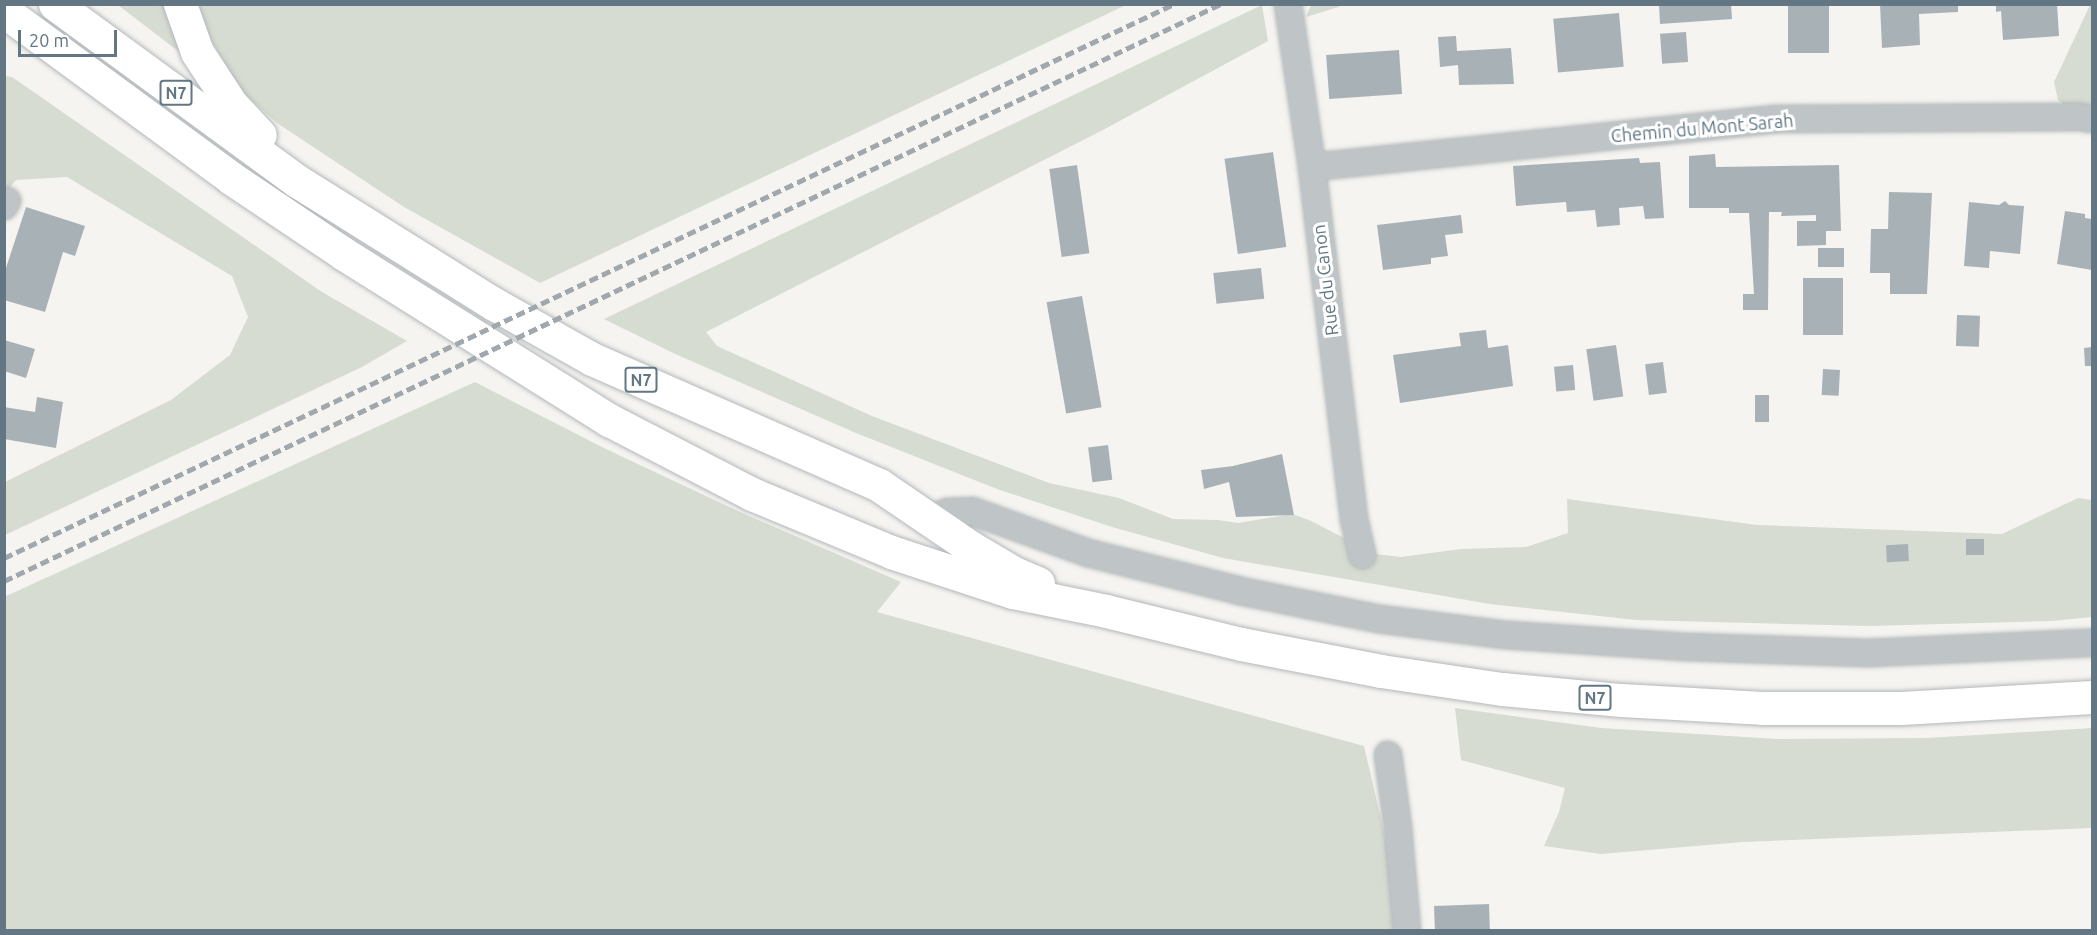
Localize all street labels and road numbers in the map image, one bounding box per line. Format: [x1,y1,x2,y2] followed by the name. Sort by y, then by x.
[160,80,192,106] road number: N7
[1610,109,1794,147] street label: Chemin du Mont Sarah
[1307,223,1343,337] street label: Rue du Canon
[624,367,658,393] road number: N7
[1578,685,1612,711] road number: N7

